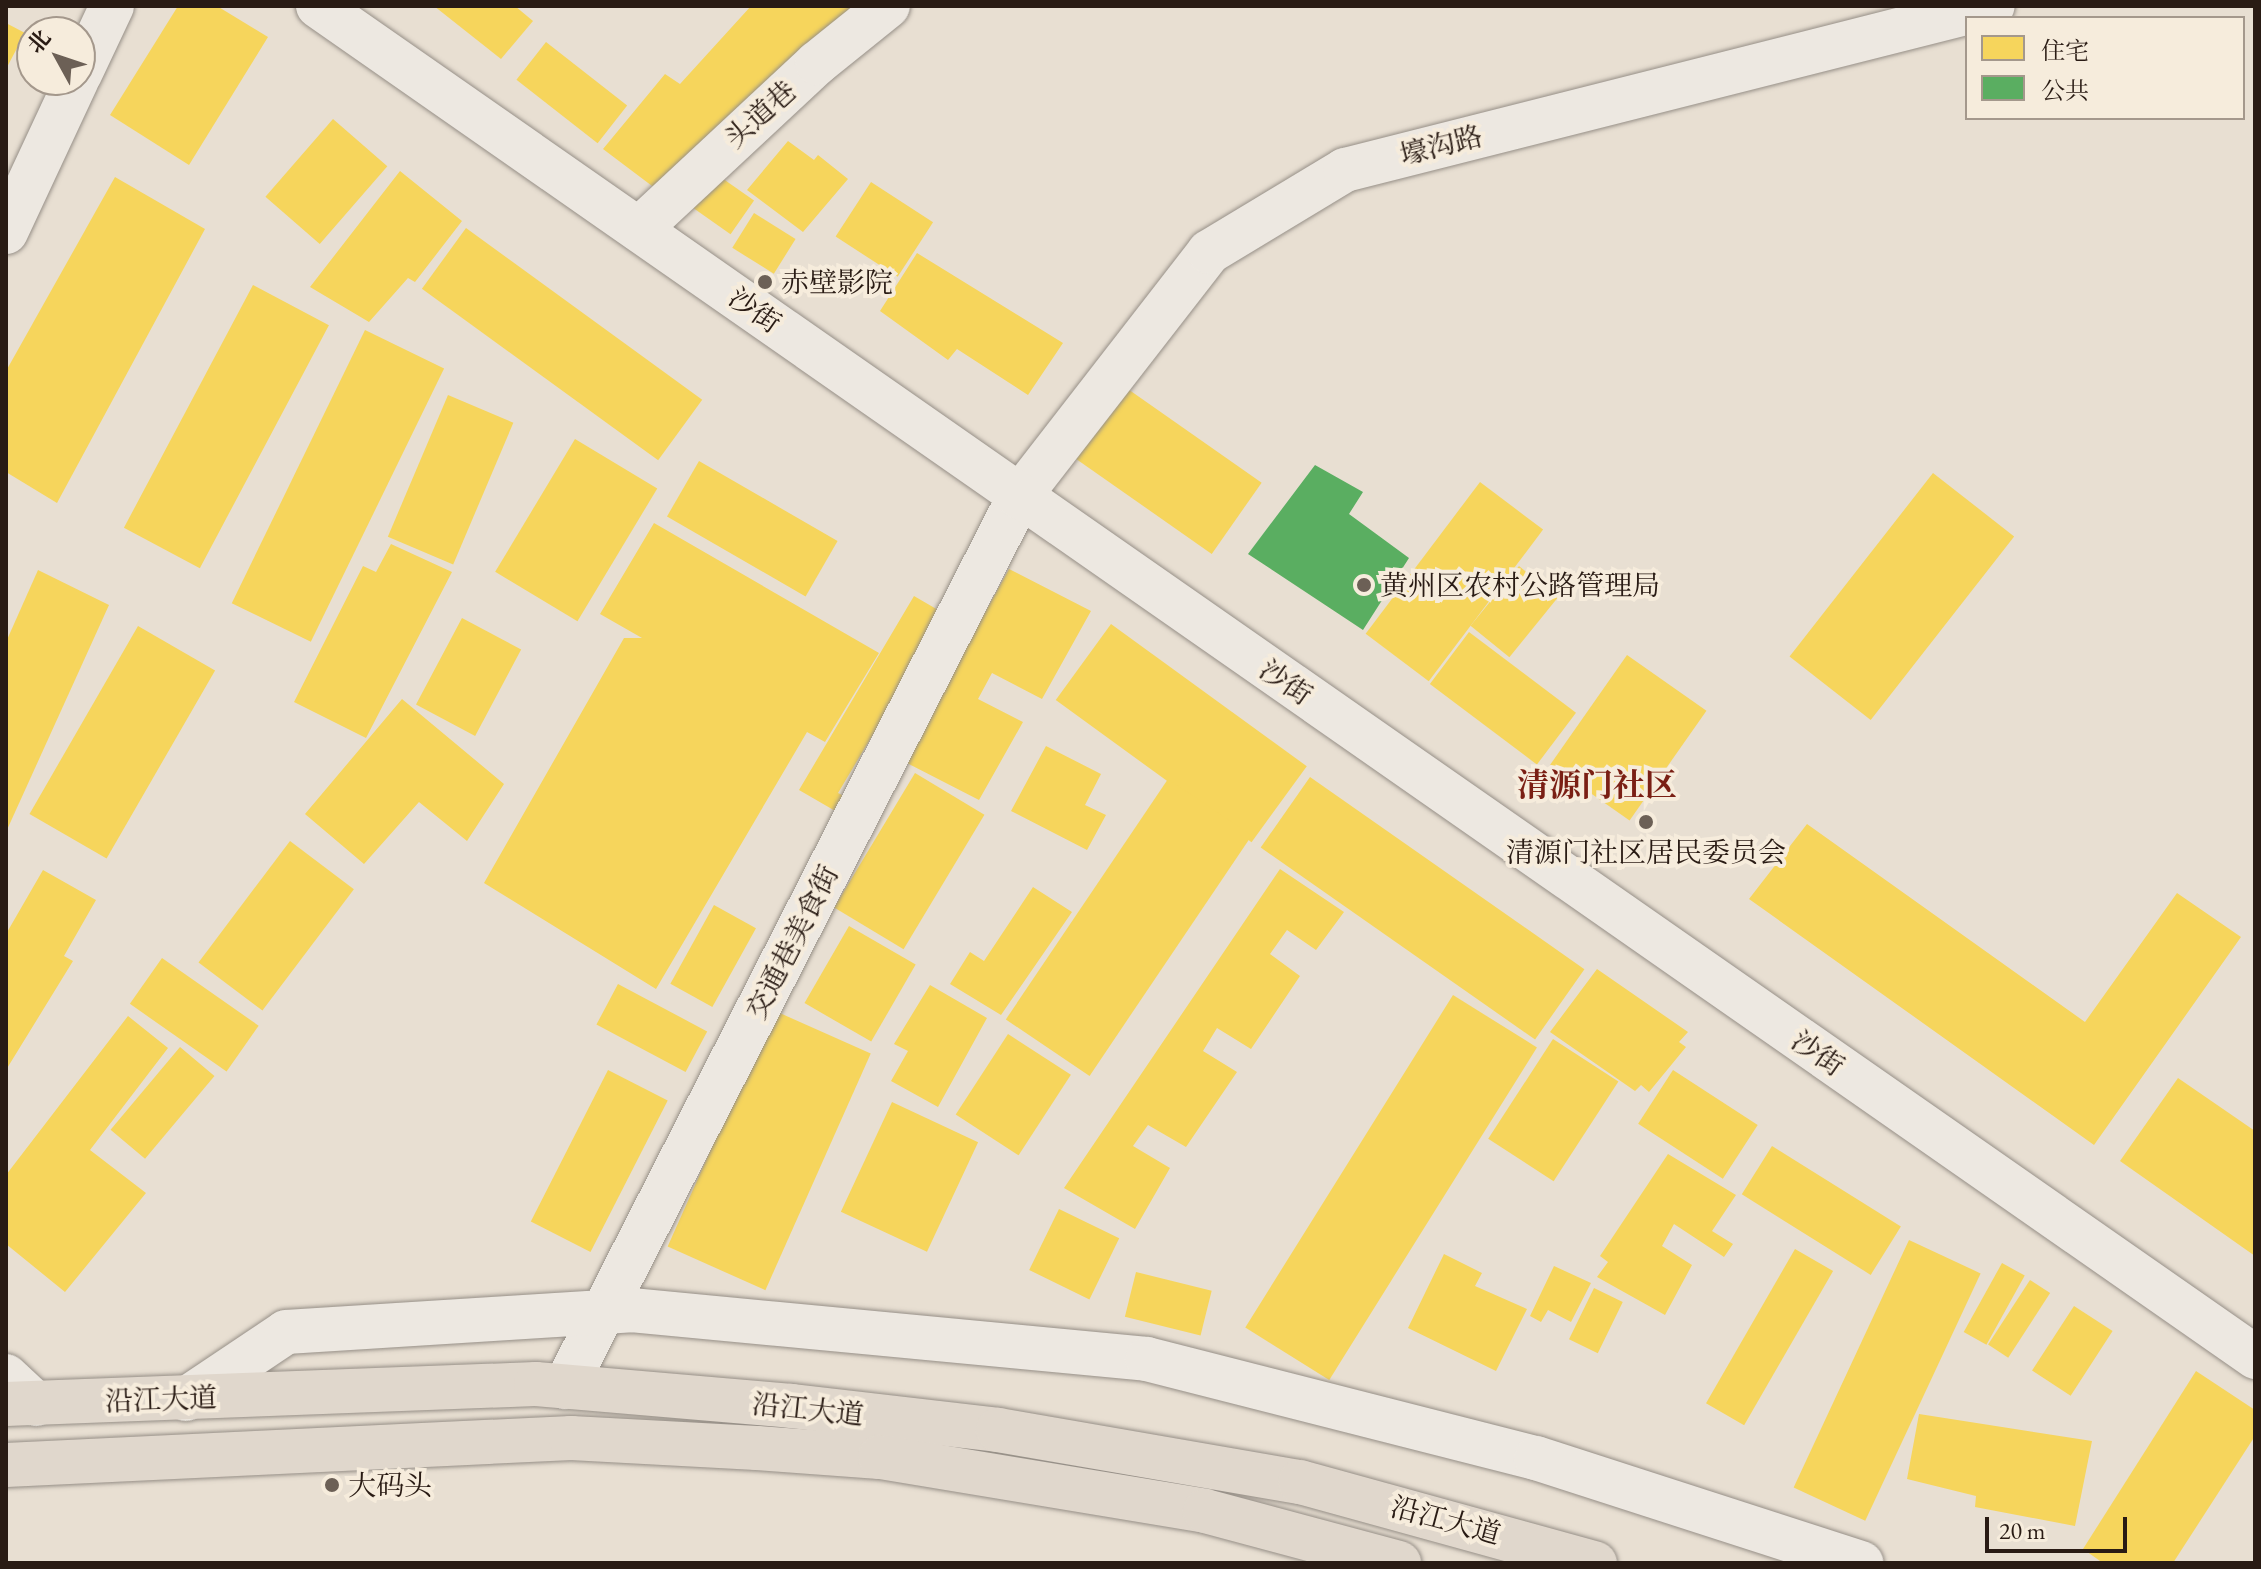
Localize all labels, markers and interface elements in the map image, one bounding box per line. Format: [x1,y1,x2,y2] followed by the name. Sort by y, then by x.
[16,16,96,96] north arrow
[1965,16,2245,120] legend
[21,24,57,59] text: 北
[2041,35,2089,66] text: 住宅
[718,73,802,155] street label: 头道巷
[2041,75,2089,106] text: 公共
[1396,119,1486,171] street label: 壕沟路
[781,265,893,299] place label: 赤壁影院
[756,273,774,291] marker: 赤壁影院
[722,280,788,340] street label: 沙街
[1380,568,1660,602] place label: 黄州区农村公路管理局
[1355,576,1373,594] marker: 黄州区农村公路管理局
[1253,652,1319,712] street label: 沙街
[1517,766,1677,804] district label: 清源门社区
[1637,813,1655,831] marker: 清源门社区居民委员会
[1506,835,1786,869] place label: 清源门社区居民委员会
[739,860,845,1024] street label: 交通巷美食街
[1785,1023,1851,1083] street label: 沙街
[104,1380,218,1418] street label: 沿江大道
[751,1386,865,1432] street label: 沿江大道
[348,1468,432,1502] place label: 大码头
[323,1476,341,1494] marker: 大码头
[1388,1489,1504,1551] street label: 沿江大道
[1989,1501,2131,1551] scale bar
[1999,1515,2046,1546] text: 20 m

